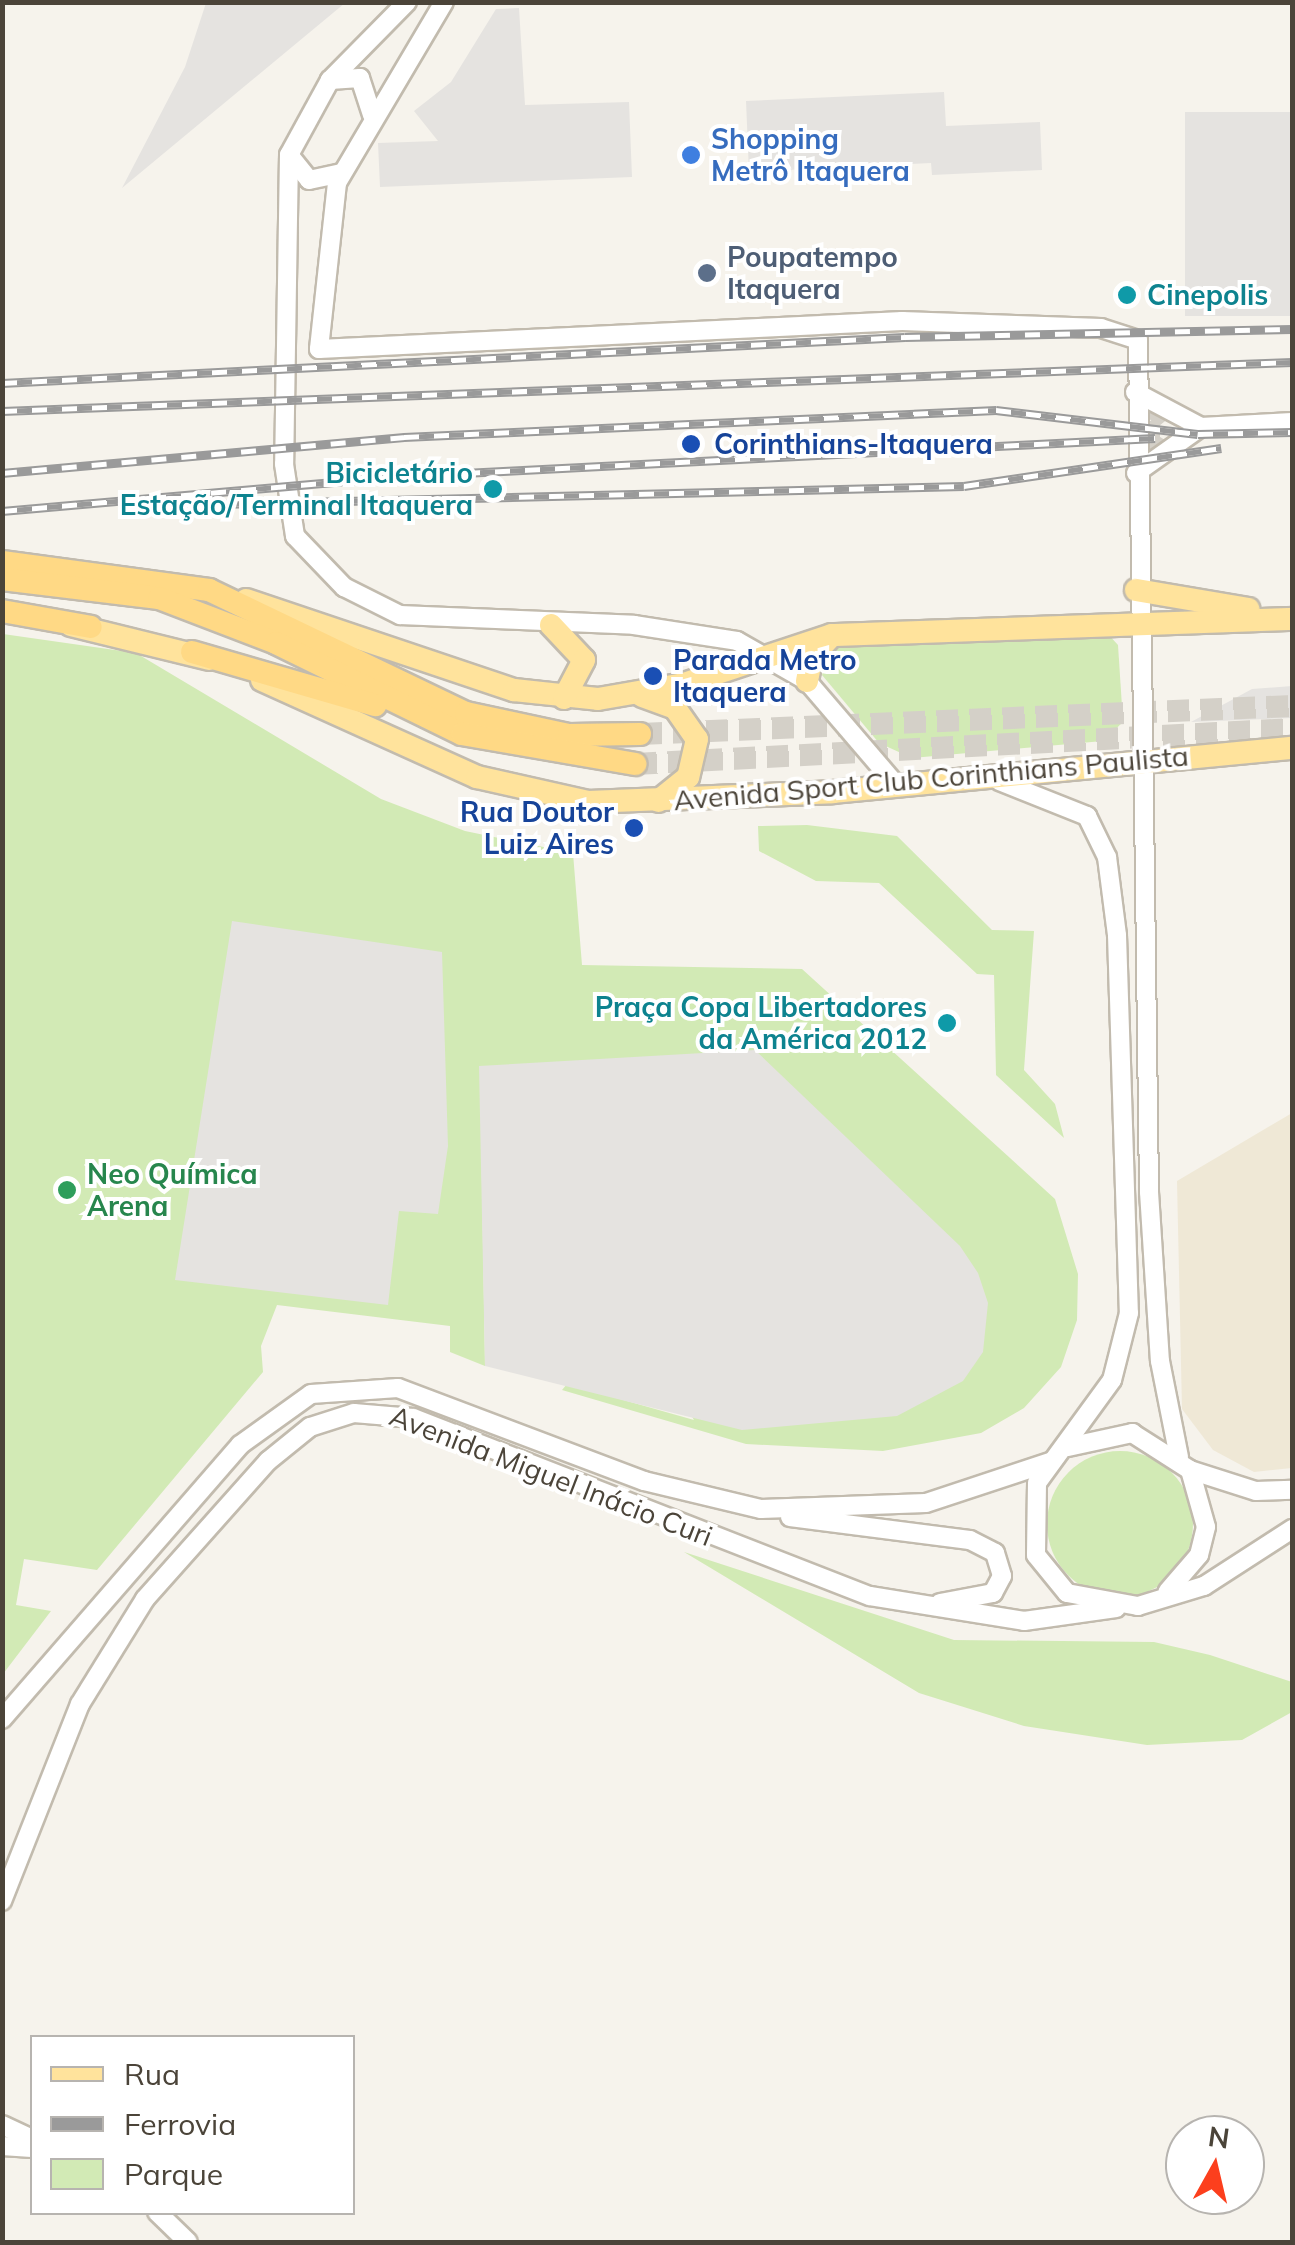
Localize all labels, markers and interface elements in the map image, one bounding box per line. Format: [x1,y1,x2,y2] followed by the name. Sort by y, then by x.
[711,122,910,188] place label: Shopping Metrô Itaquera
[680,144,702,166] marker: Shopping Metrô Itaquera
[727,240,898,306] place label: Poupatempo Itaquera
[696,262,718,284] marker: Poupatempo Itaquera
[1147,278,1268,312] place label: Cinepolis
[1116,284,1138,306] marker: Cinepolis
[714,427,993,461] place label: Corinthians-Itaquera
[678,431,704,457] marker: Corinthians-Itaquera
[120,456,473,522] place label: Bicicletário Estação/Terminal Itaquera
[482,478,504,500] marker: Bicicletário Estação/Terminal Itaquera
[673,643,857,709] place label: Parada Metro Itaquera
[642,665,664,687] marker: Parada Metro Itaquera
[672,739,1190,817] street label: Avenida Sport Club Corinthians Paulista
[460,795,614,861] place label: Rua Doutor Luiz Aires
[623,817,645,839] marker: Rua Doutor Luiz Aires
[595,990,927,1056] place label: Praça Copa Libertadores da América 2012
[936,1012,958,1034] marker: Praça Copa Libertadores da América 2012
[87,1157,258,1223] place label: Neo Química Arena
[56,1179,78,1201] marker: Neo Química Arena
[385,1399,717,1553] street label: Avenida Miguel Inácio Curi
[30,2035,355,2215] legend
[124,2055,180,2093] text: Rua
[124,2105,236,2143] text: Ferrovia
[1165,2115,1265,2215] north arrow
[1206,2118,1232,2156] text: N
[124,2155,223,2193] text: Parque

